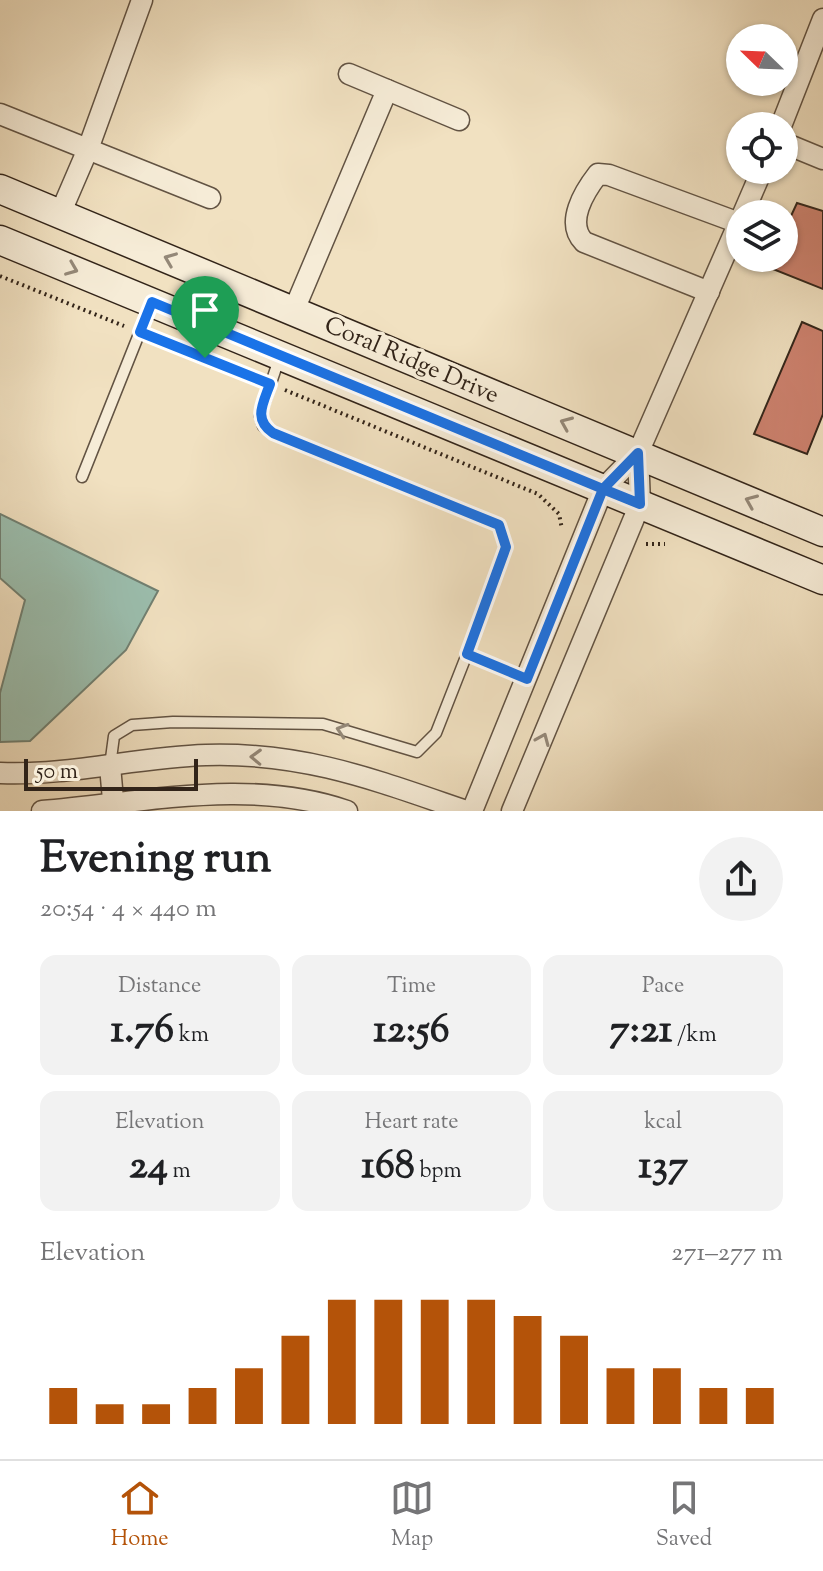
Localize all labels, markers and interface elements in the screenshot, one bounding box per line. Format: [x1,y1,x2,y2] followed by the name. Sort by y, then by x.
[726,24,798,96] north arrow
[726,24,798,272] map controls
[726,112,798,184] button: locate
[726,200,798,272] button: layers
[164,252,178,269] one-way arrow
[64,260,78,276] one-way arrow
[171,276,239,358] pin
[183,288,227,332] icon: arrive
[319,309,504,413] street label: Coral Ridge Drive
[560,416,574,432] one-way arrow
[745,495,759,511] one-way arrow
[336,724,350,740] one-way arrow
[533,733,549,747] one-way arrow
[249,748,262,765] one-way arrow
[24,755,198,791] scale bar
[36,757,78,789] text: 50 m
[40,829,272,892] text: Evening run
[699,837,783,921] button: share
[40,891,217,928] text: 20:54 · 4 × 440 m
[118,971,201,1003] text: Distance
[387,971,436,1003] text: Time
[642,971,684,1003] text: Pace
[111,1003,174,1060] text: 1.76
[373,1003,450,1060] text: 12:56
[610,1003,672,1060] text: 7:21
[174,1020,209,1052] text: km
[672,1020,717,1052] text: /km
[115,1107,204,1139] text: Elevation
[365,1107,458,1139] text: Heart rate
[644,1107,682,1139] text: kcal
[129,1139,168,1196] text: 24
[361,1139,415,1196] text: 168
[638,1139,688,1196] text: 137
[168,1156,191,1188] text: m
[415,1156,462,1188] text: bpm
[40,1235,145,1272] text: Elevation
[671,1235,783,1272] text: 271–277 m
[111,1476,168,1556] tab: Home
[390,1476,434,1556] tab: Map
[656,1476,712,1556] tab: Saved

